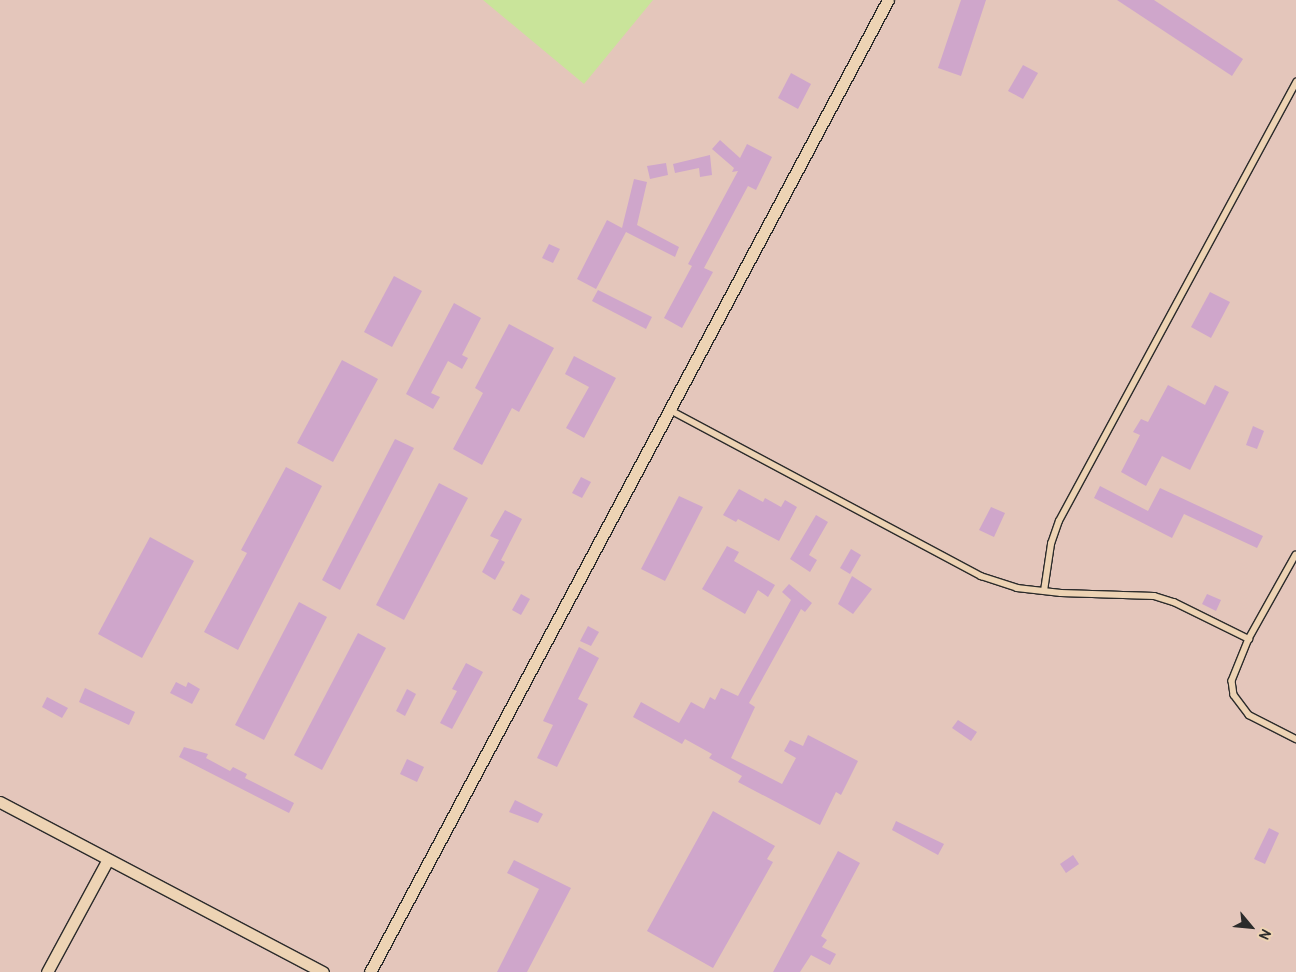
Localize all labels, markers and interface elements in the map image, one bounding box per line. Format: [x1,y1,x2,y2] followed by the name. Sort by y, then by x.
[1226,902,1276,952] north arrow
[1255,926,1274,942] text: N

